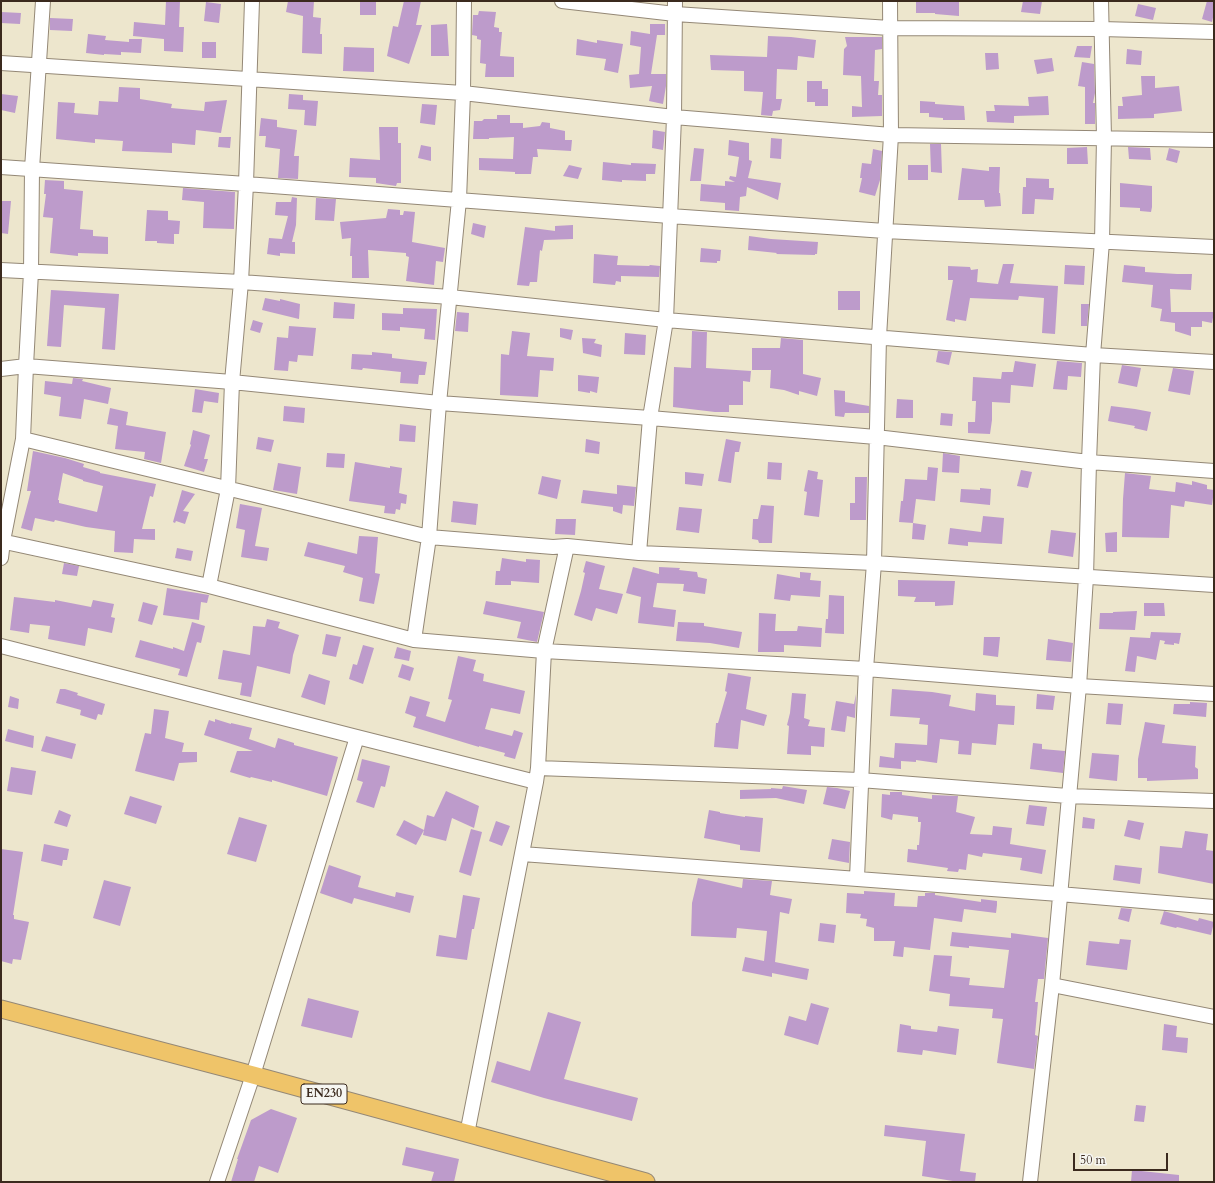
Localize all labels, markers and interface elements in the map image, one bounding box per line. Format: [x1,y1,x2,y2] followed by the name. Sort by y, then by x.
[301,1084,347,1104] road number: EN230
[1075,1145,1170,1171] scale bar
[1080,1152,1106,1168] text: 50 m

